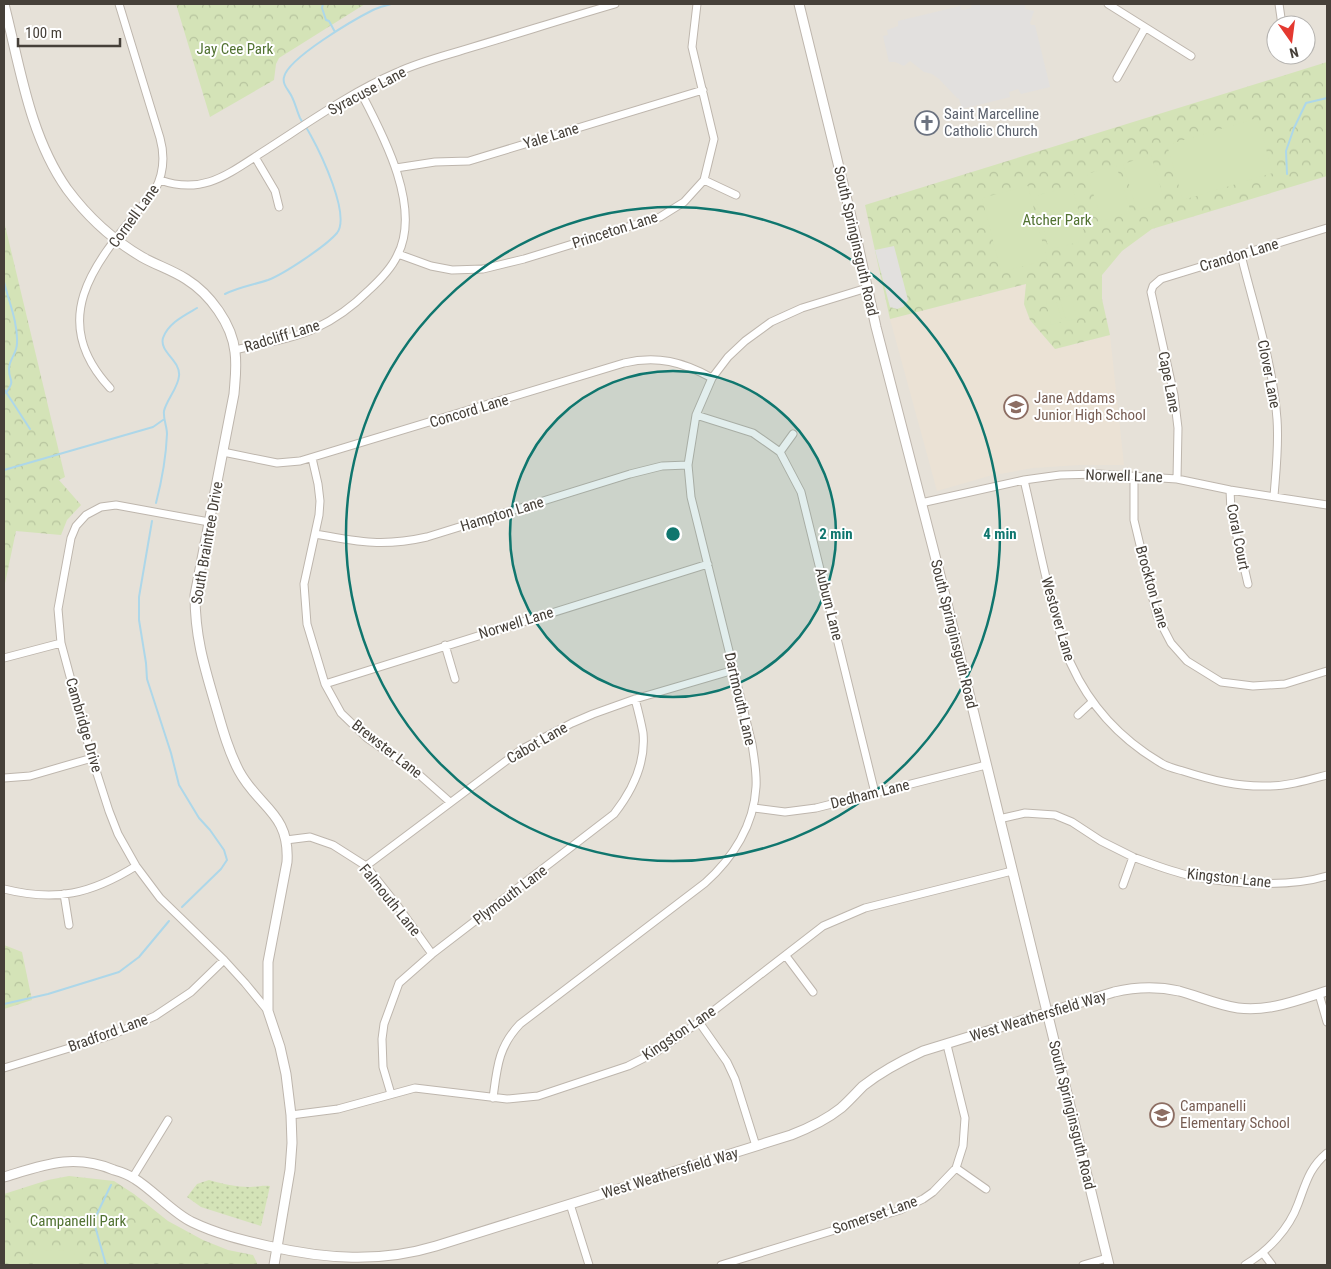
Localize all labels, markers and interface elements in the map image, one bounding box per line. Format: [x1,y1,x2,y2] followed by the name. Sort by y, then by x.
[18,15,120,47] scale bar
[1266,15,1316,65] north arrow
[25,24,62,42] text: 100 m
[197,40,274,58] park label: Jay Cee Park
[1288,44,1300,61] text: N
[325,63,409,119] street label: Syracuse Lane
[944,105,1039,140] place label: Saint Marcelline Catholic Church
[914,110,940,136] church icon: Saint Marcelline Catholic Church
[521,119,581,153] street label: Yale Lane
[830,164,882,318] street label: South Springinsguth Road
[105,181,163,251] street label: Cornell Lane
[570,208,660,252] street label: Princeton Lane
[1023,211,1092,229] park label: Atcher Park
[1197,234,1281,276] street label: Crandon Lane
[242,316,322,356] street label: Radcliff Lane
[1254,338,1284,410] street label: Clover Lane
[1154,350,1184,414] street label: Cape Lane
[1034,389,1146,424] place label: Jane Addams Junior High School
[427,390,511,432] street label: Concord Lane
[1003,394,1029,420] school or university icon: Jane Addams Junior High School
[1085,466,1163,486] street label: Norwell Lane
[187,480,227,606] street label: South Braintree Drive
[458,493,546,535] street label: Hampton Lane
[1223,502,1253,572] street label: Coral Court
[664,525,682,543] centre of rings
[819,525,853,543] text: 2 min
[983,525,1017,543] text: 4 min
[1132,544,1172,630] street label: Brockton Lane
[927,558,981,710] street label: South Springinsguth Road
[811,566,847,642] street label: Auburn Lane
[1037,575,1079,663] street label: Westover Lane
[476,603,556,643] street label: Norwell Lane
[721,651,759,747] street label: Dartmouth Lane
[62,676,106,774] street label: Cambridge Drive
[348,716,426,782] street label: Brewster Lane
[503,718,571,768] street label: Cabot Lane
[829,775,911,813] street label: Dedham Lane
[355,860,425,940] street label: Falmouth Lane
[470,861,550,929] street label: Plymouth Lane
[1186,865,1272,891] street label: Kingston Lane
[968,987,1108,1045] street label: West Weathersfield Way
[639,1002,719,1064] street label: Kingston Lane
[66,1010,150,1056] street label: Bradford Lane
[1045,1039,1099,1191] street label: South Springinsguth Road
[1180,1097,1290,1132] place label: Campanelli Elementary School
[1149,1102,1175,1128] school or university icon: Campanelli Elementary School
[600,1144,740,1202] street label: West Weathersfield Way
[830,1192,920,1238] street label: Somerset Lane
[30,1212,126,1230] park label: Campanelli Park

